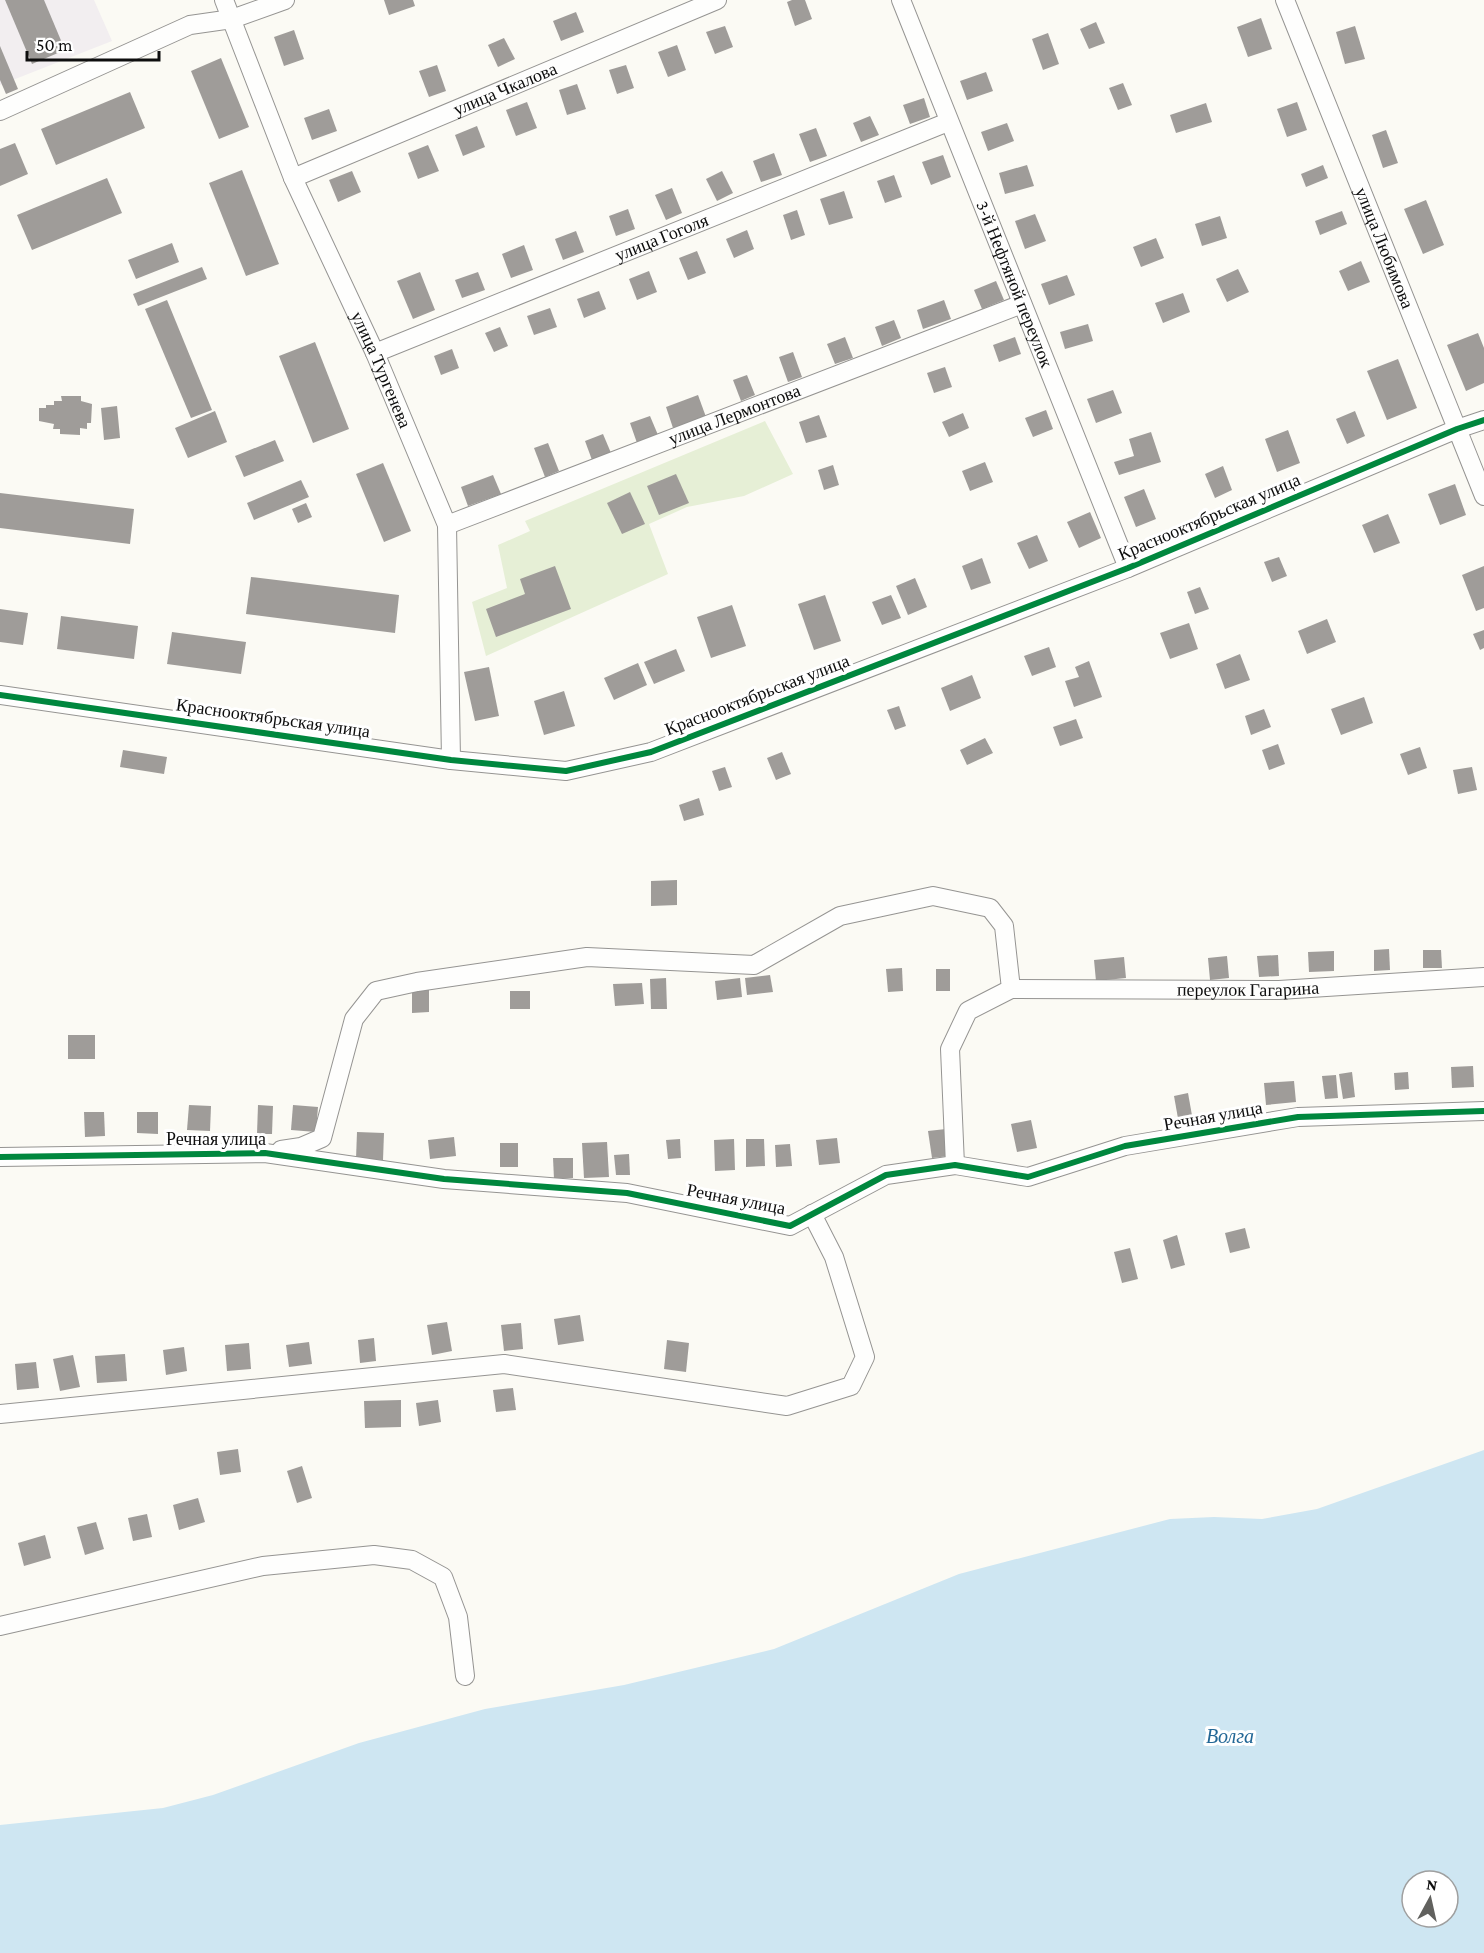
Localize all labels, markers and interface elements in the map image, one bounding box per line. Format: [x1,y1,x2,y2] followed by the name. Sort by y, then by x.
[27,24,159,62] scale bar
[36,35,73,55] text: 50 m
[450,58,560,120] street label: улица Чкалова
[1351,184,1418,311] street label: улица Любимова
[972,198,1057,371] street label: 3-й Нефтяной переулок
[612,210,711,265] street label: улица Гоголя
[347,308,415,431] street label: улица Тургенева
[666,380,803,449] street label: улица Лермонтова
[1115,470,1303,564] street label: Краснооктябрьская улица
[662,651,852,739] street label: Краснооктябрьская улица
[175,694,371,742] street label: Краснооктябрьская улица
[1177,977,1320,1000] street label: переулок Гагарина
[1162,1097,1264,1135] street label: Речная улица
[166,1129,266,1149] street label: Речная улица
[685,1180,787,1218] street label: Речная улица
[1206,1725,1254,1747] water label: Волга
[1400,1869,1460,1929] north arrow
[1425,1875,1439,1894] text: N

